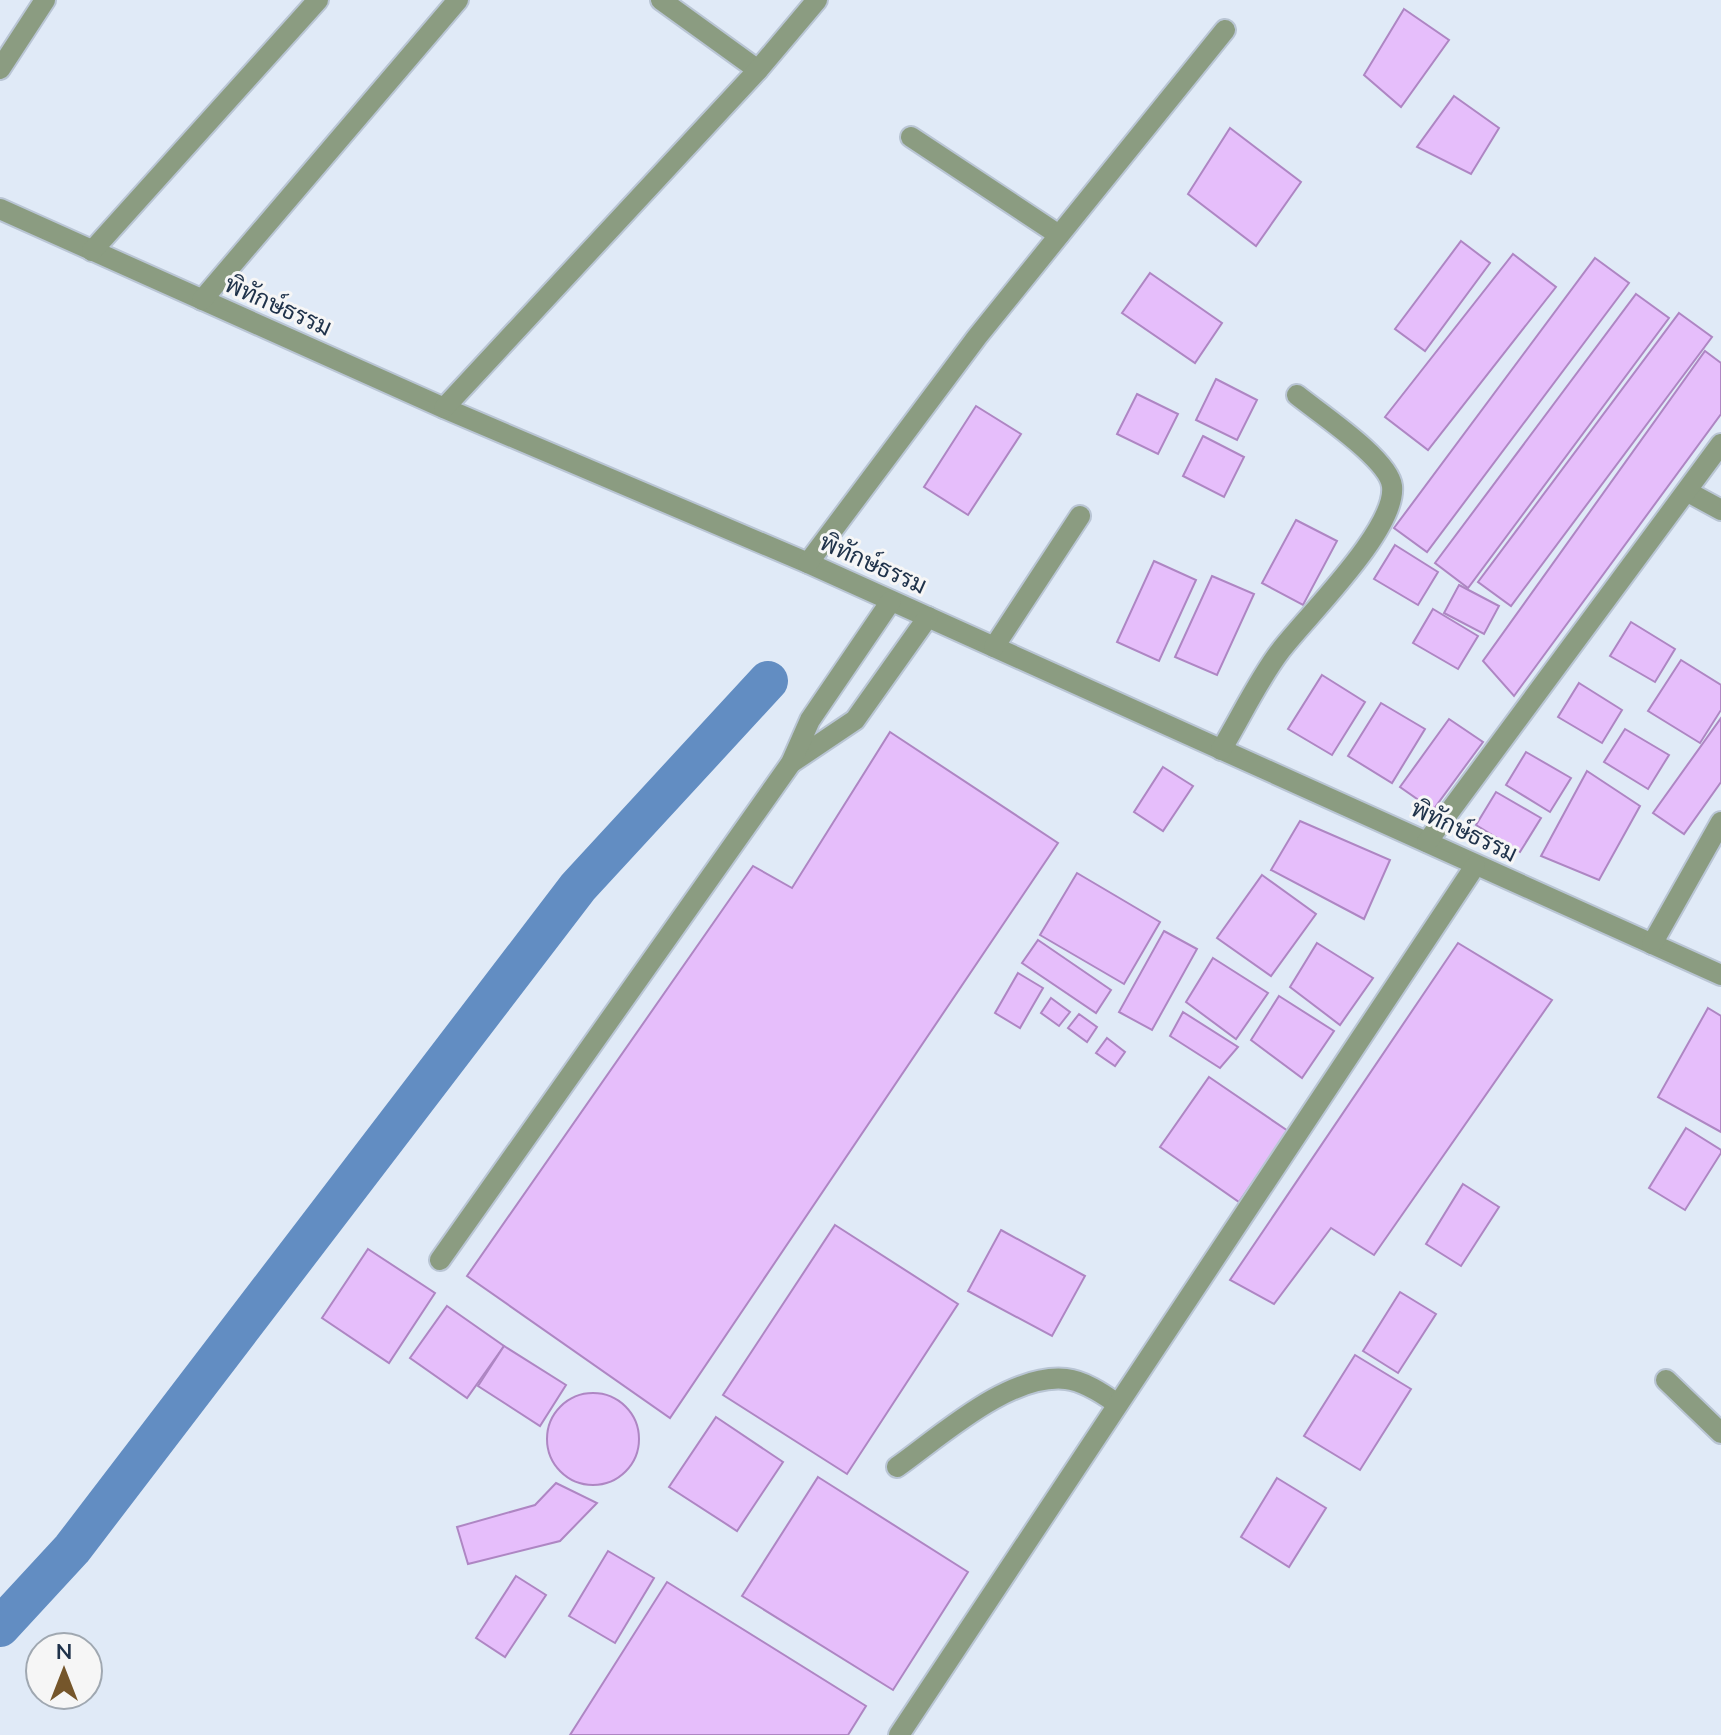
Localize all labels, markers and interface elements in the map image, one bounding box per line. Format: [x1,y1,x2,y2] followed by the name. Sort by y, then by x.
[220,268,337,342] street label: พิทักษ์ธรรม
[815,526,932,600] street label: พิทักษ์ธรรม
[1406,792,1522,868] street label: พิทักษ์ธรรม
[24,1631,104,1711] north arrow
[56,1637,72,1665] text: N

